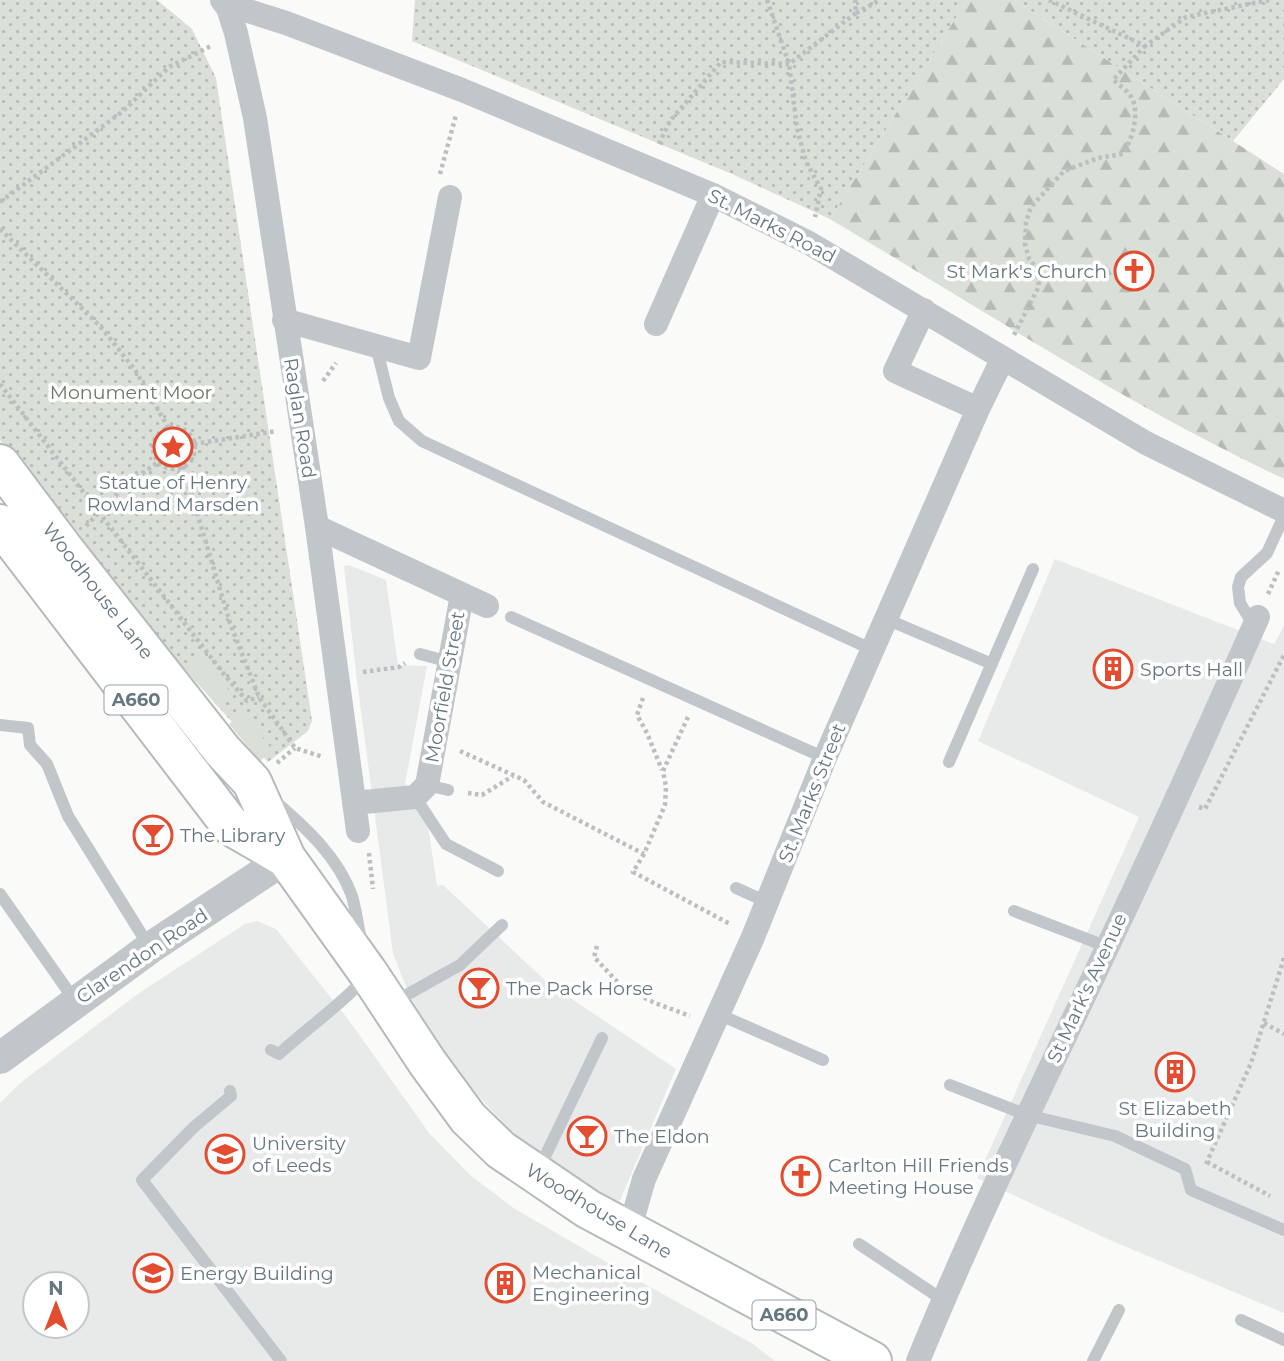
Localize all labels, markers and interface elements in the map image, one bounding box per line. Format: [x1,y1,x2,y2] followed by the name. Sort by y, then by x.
[704,184,840,268] street label: St. Marks Road
[1113,250,1155,292] church icon: St Mark's Church
[946,260,1107,283] place label: St Mark's Church
[279,356,321,480] street label: Raglan Road
[50,381,212,404] park label: Monument Moor
[152,426,194,468] place icon: Statue of Henry Rowland Marsden
[87,471,259,516] place label: Statue of Henry Rowland Marsden
[38,518,158,664] street label: Woodhouse Lane
[420,609,470,765] street label: Moorfield Street
[1092,648,1134,690] building icon: Sports Hall
[1140,658,1243,681] place label: Sports Hall
[104,686,168,714] road number: A660
[774,720,851,866] street label: St. Marks Street
[132,814,174,856] bar icon: The Library
[180,824,286,847] place label: The Library
[72,903,212,1009] street label: Clarendon Road
[1042,910,1132,1066] street label: St Mark's Avenue
[458,967,500,1009] bar icon: The Pack Horse
[506,977,653,1000] place label: The Pack Horse
[1154,1051,1196,1093] building icon: St Elizabeth Building
[1118,1097,1232,1142] place label: St Elizabeth Building
[566,1115,608,1157] bar icon: The Eldon
[614,1125,710,1148] place label: The Eldon
[252,1132,346,1177] place label: University of Leeds
[204,1133,246,1175] school or university icon: University of Leeds
[828,1154,1009,1199] place label: Carlton Hill Friends Meeting House
[780,1155,822,1197] church icon: Carlton Hill Friends Meeting House
[522,1158,676,1264] street label: Woodhouse Lane
[132,1252,174,1294] school or university icon: Energy Building
[532,1261,650,1306] place label: Mechanical Engineering
[180,1262,334,1285] place label: Energy Building
[484,1262,526,1304] building icon: Mechanical Engineering
[21,1270,91,1340] north arrow
[48,1277,64,1300] text: N
[752,1300,816,1330] road number: A660

